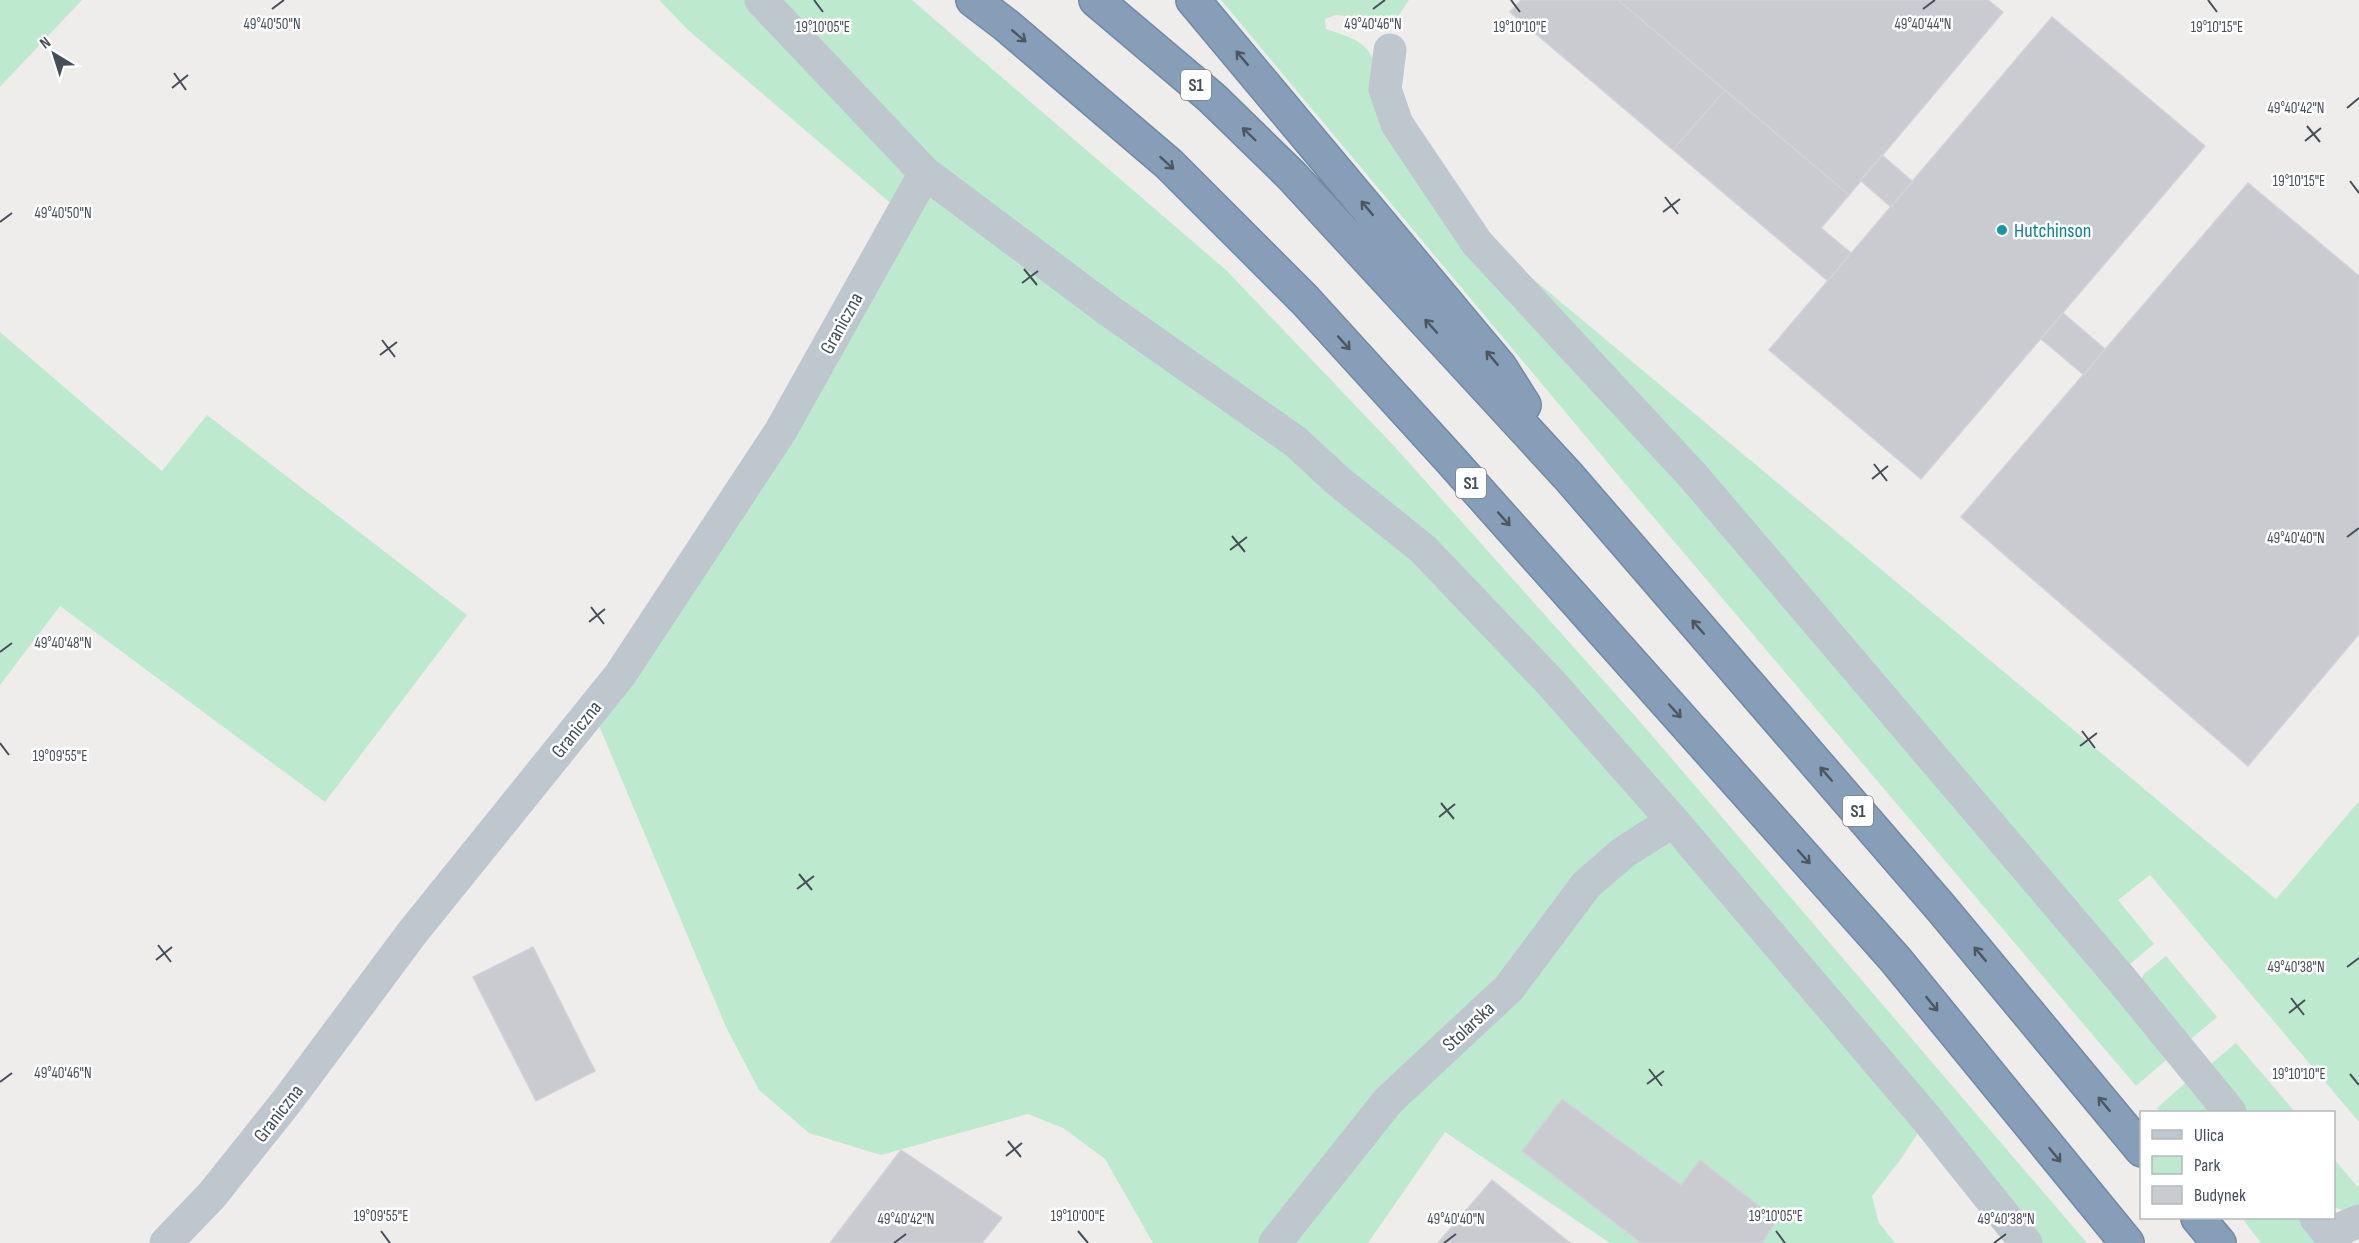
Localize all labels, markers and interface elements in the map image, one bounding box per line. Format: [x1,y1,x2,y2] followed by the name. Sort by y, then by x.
[243,15,301,34] text: 49°40'50"N
[1344,15,1402,34] text: 49°40'46"N
[1894,15,1952,34] text: 49°40'44"N
[796,18,850,37] text: 19°10'05"E
[1493,18,1547,37] text: 19°10'10"E
[2191,18,2243,37] text: 19°10'15"E
[24,24,84,84] north arrow
[1011,29,1026,43] one-way arrow
[36,33,55,53] text: N
[1235,51,1249,66] one-way arrow
[1181,70,1211,100] road number: S1
[2268,99,2324,118] text: 49°40'42"N
[1242,127,1257,142] one-way arrow
[1159,156,1174,170] one-way arrow
[2273,172,2325,191] text: 19°10'15"E
[1360,201,1374,216] one-way arrow
[34,204,92,223] text: 49°40'50"N
[2014,219,2091,243] place label: Hutchinson
[1995,223,2009,237] marker: Hutchinson
[815,288,869,358] street label: Graniczna
[1424,318,1438,333] one-way arrow
[1337,336,1352,351] one-way arrow
[1485,351,1499,366] one-way arrow
[1456,468,1486,498] road number: S1
[1497,511,1511,526] one-way arrow
[2267,529,2325,548] text: 49°40'40"N
[1691,620,1705,635] one-way arrow
[34,634,92,653] text: 49°40'48"N
[546,696,607,763] street label: Graniczna
[1668,703,1682,718] one-way arrow
[33,747,87,766] text: 19°09'55"E
[1819,766,1832,782] one-way arrow
[1843,796,1873,826] road number: S1
[1797,849,1811,864] one-way arrow
[1973,947,1986,963] one-way arrow
[2267,958,2325,977] text: 49°40'38"N
[1925,996,1939,1011] one-way arrow
[1438,997,1500,1057] street label: Stolarska
[34,1064,92,1083] text: 49°40'46"N
[2272,1065,2326,1084] text: 19°10'10"E
[249,1080,309,1147] street label: Graniczna
[2098,1097,2111,1113] one-way arrow
[2140,1111,2335,1219] legend
[2194,1125,2224,1146] text: Ulica
[2049,1147,2062,1163] one-way arrow
[2194,1155,2220,1176] text: Park
[2194,1185,2246,1206] text: Budynek
[354,1207,408,1226] text: 19°09'55"E
[1051,1207,1105,1226] text: 19°10'00"E
[1749,1207,1803,1226] text: 19°10'05"E
[878,1210,934,1229] text: 49°40'42"N
[1427,1210,1485,1229] text: 49°40'40"N
[1977,1210,2035,1229] text: 49°40'38"N

